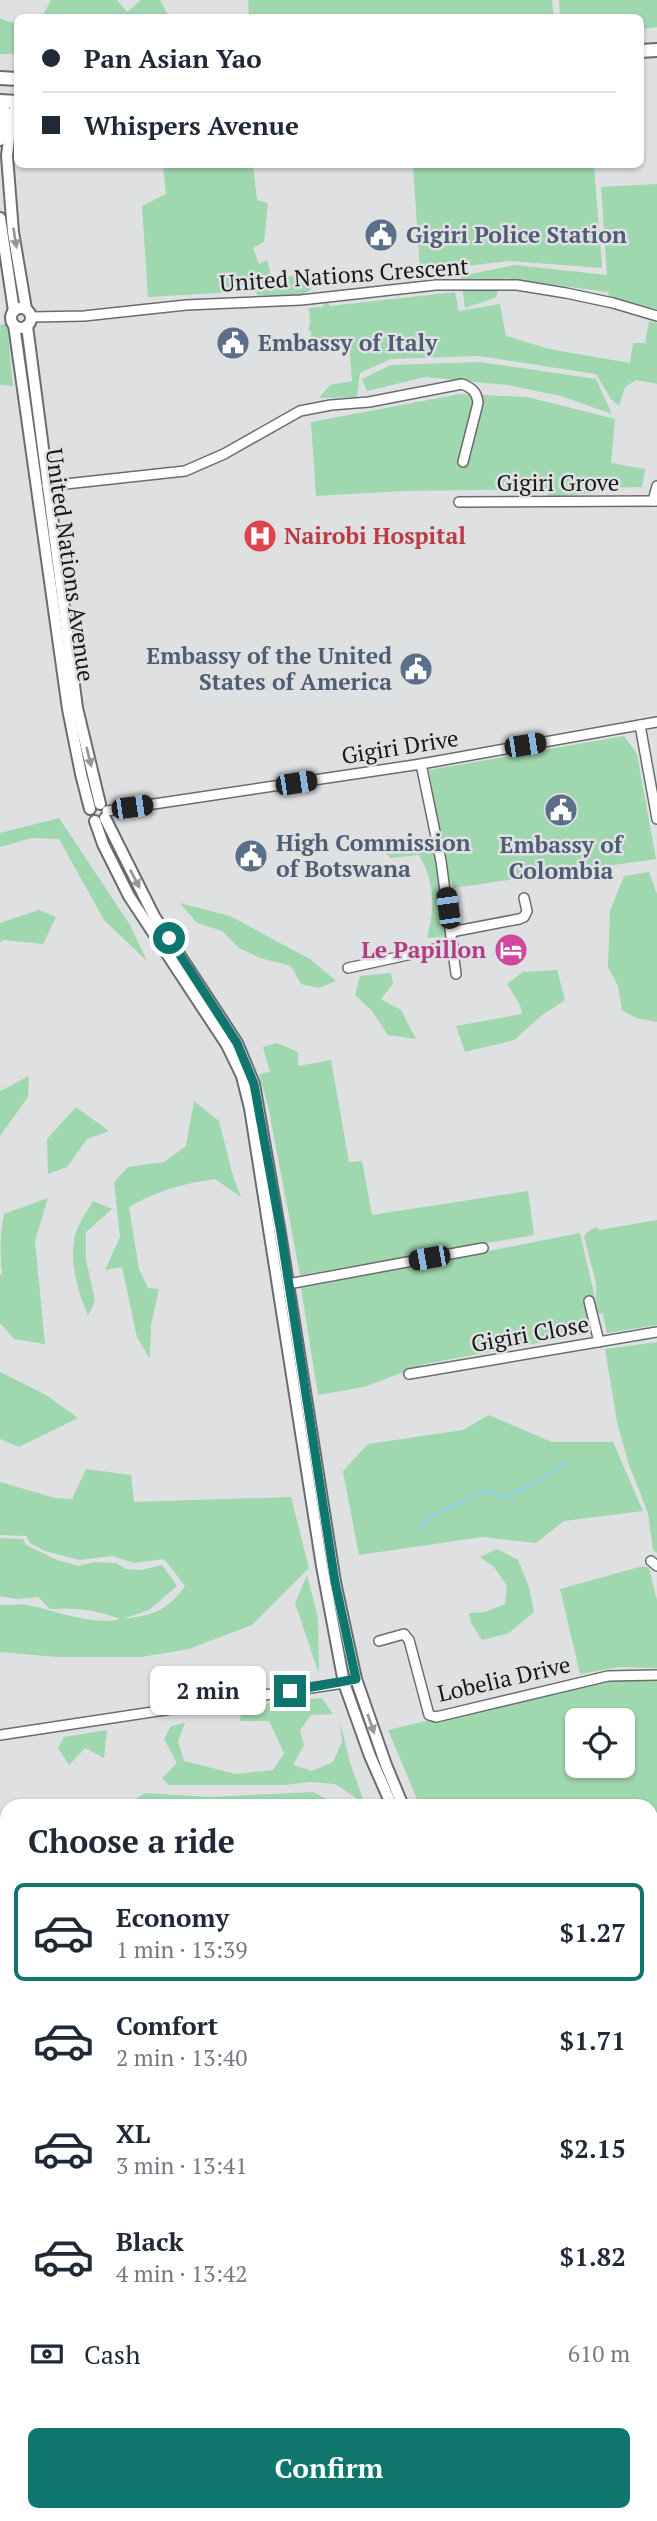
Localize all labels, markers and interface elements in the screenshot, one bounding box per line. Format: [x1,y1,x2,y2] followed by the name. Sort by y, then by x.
[84,41,262,75] text: Pan Asian Yao
[84,108,299,142] text: Whispers Avenue
[362,216,400,254] public building icon: Gigiri Police Station
[406,219,627,250] place label: Gigiri Police Station
[10,227,21,249] one-way arrow
[218,250,470,299] street label: United Nations Crescent
[214,324,252,362] public building icon: Embassy of Italy
[258,327,438,358] place label: Embassy of Italy
[39,446,102,684] street label: United Nations Avenue
[497,467,619,498] street label: Gigiri Grove
[241,517,279,555] hospital icon: Nairobi Hospital
[284,520,466,551] place label: Nairobi Hospital
[146,640,392,697] place label: Embassy of the United States of America
[397,650,435,688] public building icon: Embassy of the United States of America
[339,722,461,771] street label: Gigiri Drive
[503,731,548,759] car
[84,746,95,768] one-way arrow
[274,769,319,797] car
[542,791,580,829] public building icon: Embassy of Colombia
[110,794,155,820] car
[276,827,471,884] place label: High Commission of Botswana
[500,829,625,886] place label: Embassy of Colombia
[232,837,270,875] public building icon: High Commission of Botswana
[129,869,140,889] one-way arrow
[435,886,462,930] car
[153,922,185,954] route start
[492,931,530,969] hotel icon: Le Papillon
[361,934,486,965] place label: Le Papillon
[407,1244,452,1272] car
[469,1308,591,1359] street label: Gigiri Close
[434,1648,573,1709] street label: Lobelia Drive
[150,1666,266,1716] callout: 2 min
[177,1675,239,1706] text: 2 min
[274,1675,306,1707] route end
[565,1708,635,1778] map controls
[565,1708,635,1778] button: locate
[366,1713,377,1734] one-way arrow
[28,1820,235,1862] text: Choose a ride
[116,1900,229,1934] text: Economy
[32,1901,95,1964] icon: car
[560,1915,626,1949] text: $1.27
[116,1934,248,1965] text: 1 min · 13:39
[116,2008,218,2042] text: Comfort
[32,2009,95,2072] icon: car
[560,2023,626,2057] text: $1.71
[116,2042,248,2073] text: 2 min · 13:40
[116,2116,150,2150] text: XL
[32,2117,95,2180] icon: car
[560,2131,626,2165] text: $2.15
[116,2150,248,2181] text: 3 min · 13:41
[116,2224,184,2258] text: Black
[32,2225,95,2288] icon: car
[560,2239,626,2273] text: $1.82
[116,2258,248,2289] text: 4 min · 13:42
[28,2335,66,2373] icon: cash
[84,2337,140,2371] text: Cash
[568,2338,630,2369] text: 610 m
[28,2428,630,2508] button: Confirm

